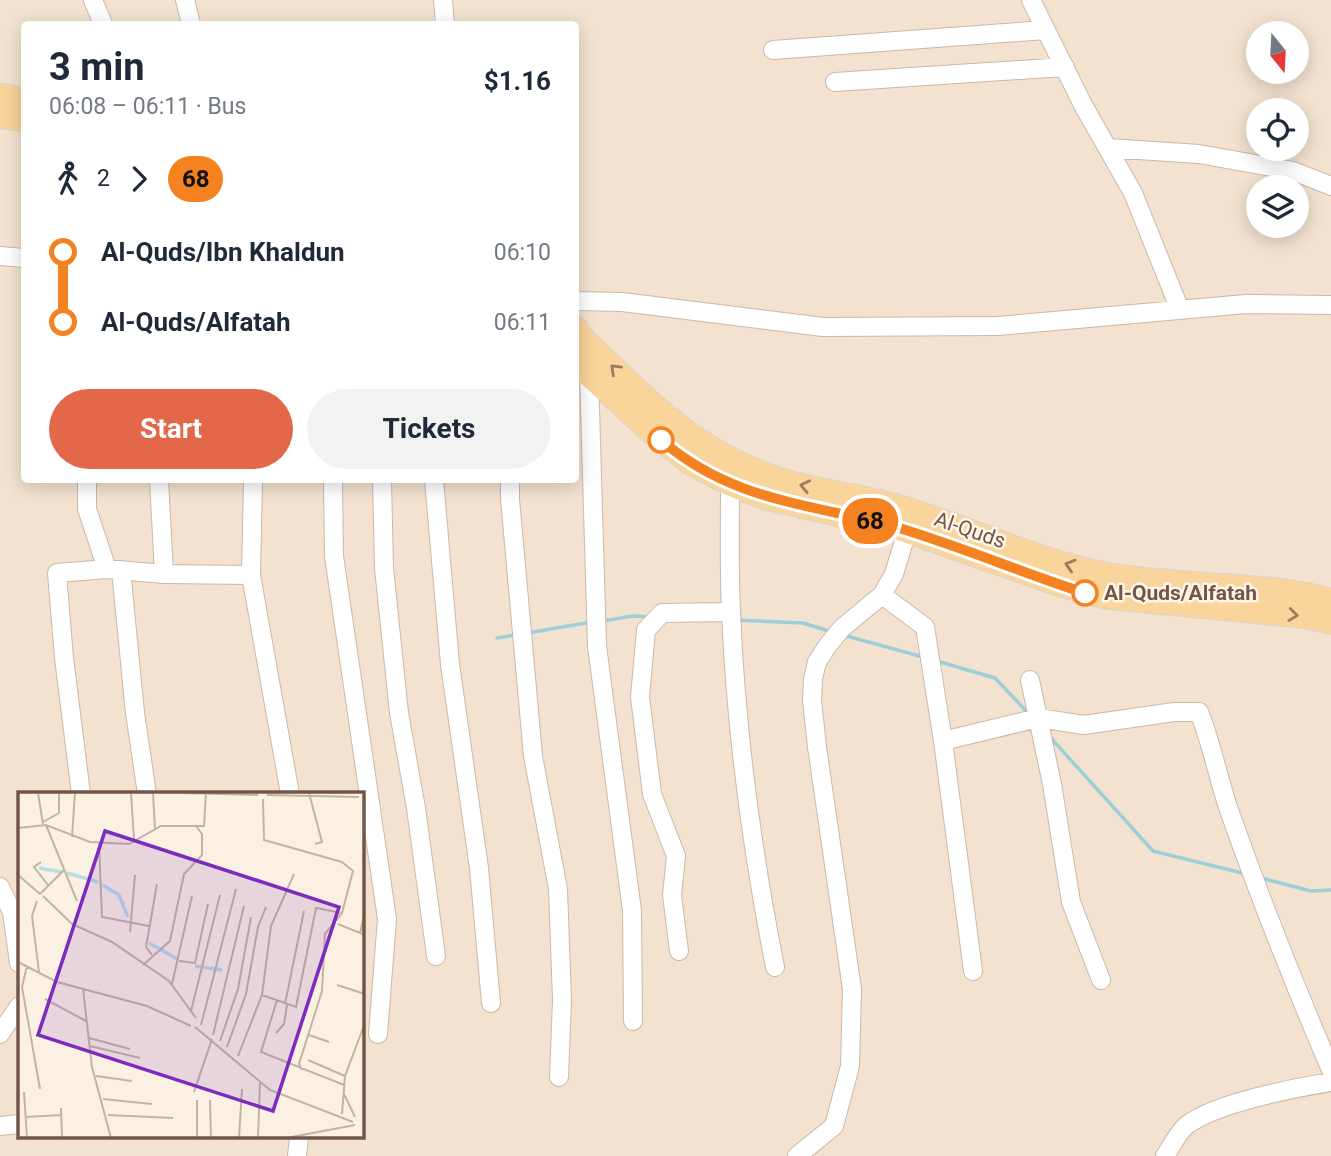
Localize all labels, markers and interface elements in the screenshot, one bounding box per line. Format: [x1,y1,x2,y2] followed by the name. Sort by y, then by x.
[1246,21,1309,84] north arrow
[1246,21,1309,238] map controls
[49,45,145,89] text: 3 min
[484,66,551,96] text: $1.16
[49,93,246,120] text: 06:08 – 06:11 · Bus
[1246,98,1309,161] button: locate
[49,160,87,198] icon: walk
[120,160,158,198] icon: forward
[97,165,110,192] text: 2
[182,165,209,193] text: 68
[1246,175,1309,238] button: layers
[101,237,345,267] text: Al-Quds/Ibn Khaldun
[494,239,551,266] text: 06:10
[101,307,291,337] text: Al-Quds/Alfatah
[494,309,551,336] text: 06:11
[610,364,623,377] one-way arrow
[49,389,293,469] button: Start
[307,389,551,469] button: Tickets
[648,427,674,453] unlabelled marker
[799,479,811,494] one-way arrow
[838,498,902,544] line badge: 68
[856,507,884,535] text: 68
[931,507,1009,553] street label: Al-Quds
[1064,558,1076,573] one-way arrow
[1072,580,1098,606] marker: Al-Quds/Alfatah
[1104,581,1257,605] place label: Al-Quds/Alfatah
[1288,607,1299,622] one-way arrow
[18,792,364,1138] inset map

